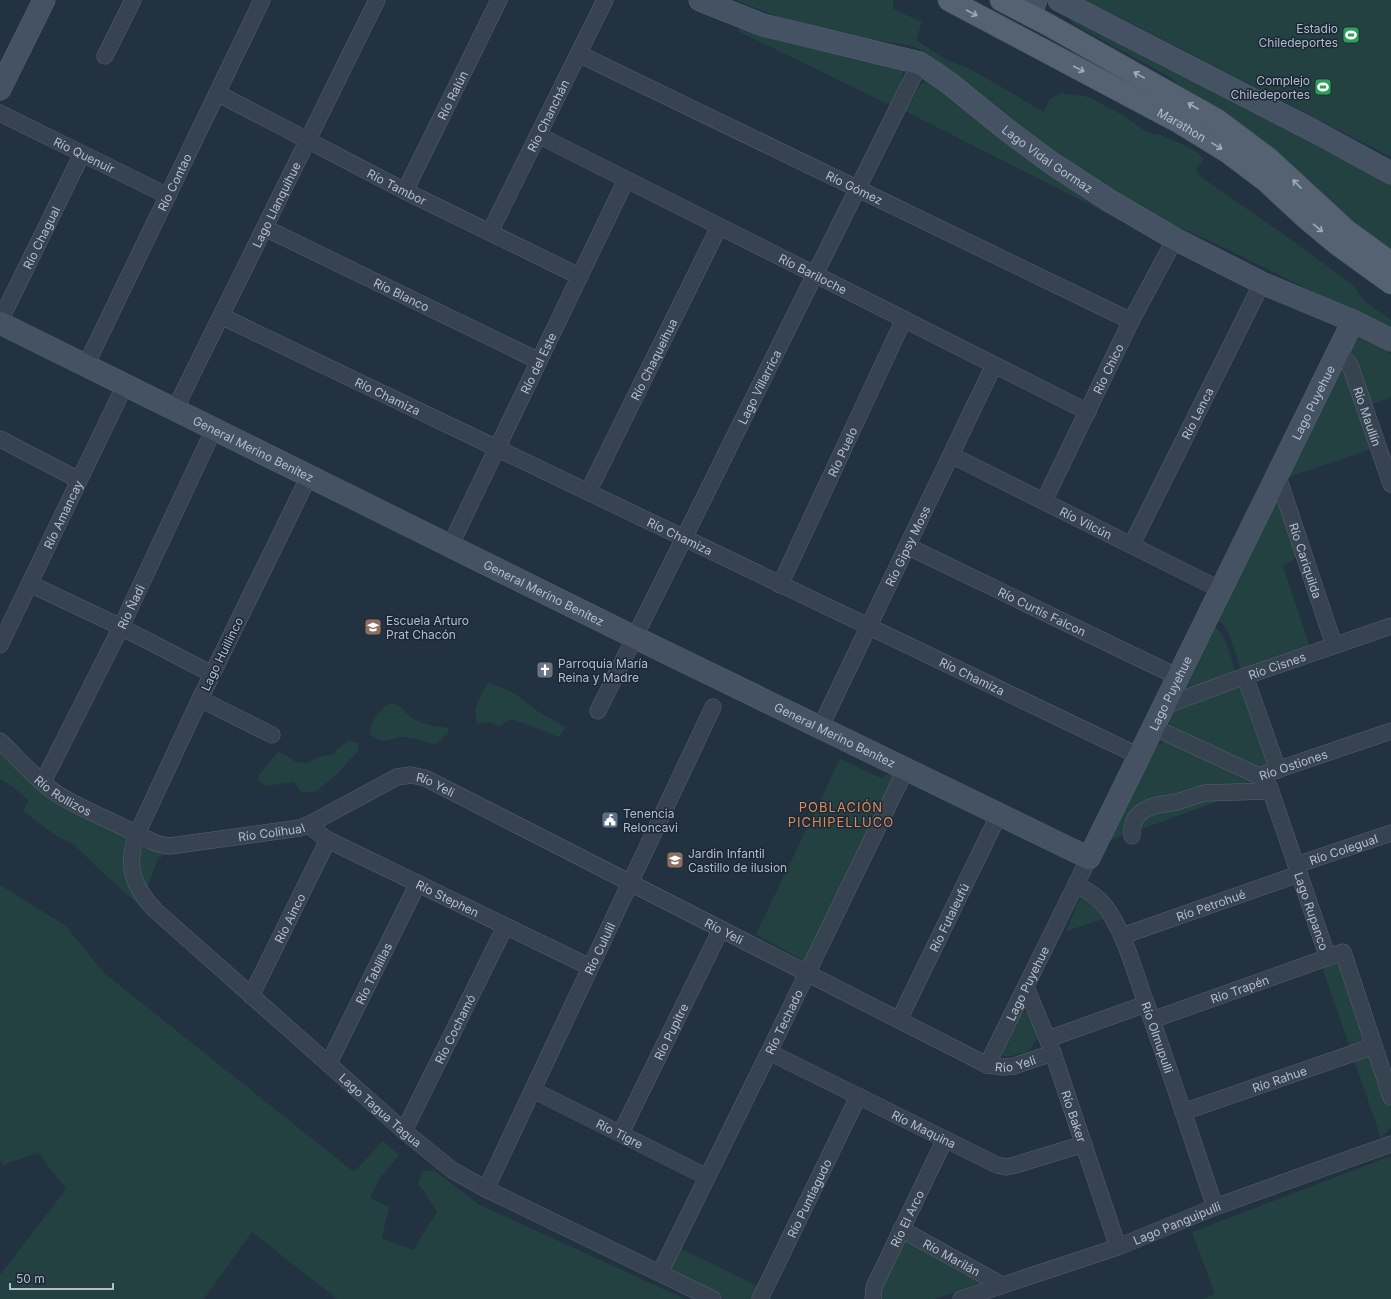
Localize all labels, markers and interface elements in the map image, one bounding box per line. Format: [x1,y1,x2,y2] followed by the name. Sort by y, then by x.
[966,9,978,17] one-way arrow
[1259,21,1338,50] place label: Estadio Chiledeportes
[1341,25,1361,45] sports icon: Estadio Chiledeportes
[1073,66,1085,73] one-way arrow
[434,68,471,122] street label: Río Ralún
[1133,71,1145,79] one-way arrow
[1231,73,1310,102] place label: Complejo Chiledeportes
[524,77,572,154] street label: Río Chanchán
[1313,77,1333,97] sports icon: Complejo Chiledeportes
[1188,102,1200,110] one-way arrow
[1155,104,1209,145] street label: Marathon
[999,122,1096,196] street label: Lago Vidal Gormaz
[51,133,118,176] street label: Río Quenuir
[1211,142,1223,150] one-way arrow
[154,151,194,213] street label: Río Contao
[249,159,303,250] street label: Lago Llanquihue
[365,165,430,208] street label: Río Tambor
[824,167,885,207] street label: Río Gómez
[1292,180,1302,189] one-way arrow
[19,204,63,271] street label: Río Chagual
[1312,223,1323,232] one-way arrow
[776,250,850,297] street label: Río Bariloche
[372,275,432,314] street label: Río Blanco
[627,316,680,403] street label: Río Chaqueihua
[517,330,559,396] street label: Río del Este
[1089,341,1126,396] street label: Río Chico
[734,347,784,427] street label: Lago Villarrica
[1288,363,1338,442] street label: Lago Puyehue
[353,374,423,418] street label: Río Chamiza
[1178,385,1216,442] street label: Río Lenca
[1351,385,1385,448] street label: Rio Maullín
[191,412,316,485] street label: General Merino Benítez
[824,425,860,479] street label: Río Puelo
[40,477,86,551] street label: Río Amancay
[882,503,933,589] street label: Río Gipsy Moss
[1057,503,1115,542] street label: Río Vilcún
[645,514,715,558] street label: Río Chamiza
[1286,521,1325,600] street label: Río Cariquilda
[481,556,607,629] street label: General Merino Benítez
[114,582,147,631] street label: Río Ñadi
[996,584,1089,639] street label: Río Curtis Falcon
[386,613,469,642] place label: Escuela Arturo Prat Chacón
[198,615,246,693] street label: Lago Huillinco
[363,617,383,637] school or university icon: Escuela Arturo Prat Chacón
[1246,648,1308,682] street label: Río Cisnes
[937,654,1007,698] street label: Río Chamiza
[1145,654,1195,733] street label: Lago Puyehue
[558,656,648,685] place label: Parroquia María Reina y Madre
[535,660,555,680] church icon: Parroquia María Reina y Madre
[772,699,898,770] street label: General Merino Benítez
[1257,746,1329,783] street label: Río Ostiones
[415,769,457,800] street label: Río Yeli
[32,772,94,819] street label: Río Rollizos
[788,799,894,830] district label: POBLACIÓN PICHIPELLUCO
[623,806,678,835] place label: Tenencia Reloncavi
[600,810,620,830] public building icon: Tenencia Reloncavi
[237,819,307,844] street label: Río Colihual
[1307,831,1380,868] street label: Río Colegual
[688,846,787,875] place label: Jardin Infantil Castillo de ilusion
[665,850,685,870] school or university icon: Jardin Infantil Castillo de ilusion
[1292,870,1332,952] street label: Lago Rupanco
[414,876,482,920] street label: Río Stephen
[926,881,972,954] street label: Río Futaleufú
[1174,886,1247,924] street label: Río Petrohué
[271,891,308,945] street label: Río Ainco
[702,915,746,947] street label: Río Yeli
[581,920,618,977] street label: Río Cululil
[352,940,395,1007] street label: Río Tablillas
[1003,944,1052,1023] street label: Lago Puyehue
[1208,972,1271,1006] street label: Río Trapén
[762,987,806,1057] street label: Río Techado
[431,992,478,1066] street label: Río Cochamó
[1139,1000,1177,1075] street label: Río Olmupulli
[650,1001,691,1062] street label: Río Pupitre
[994,1052,1038,1075] street label: Río Yeli
[1250,1062,1309,1095] street label: Río Rahue
[336,1070,425,1150] street label: Lago Tagua Tagua
[1059,1088,1090,1145] street label: Río Baker
[889,1107,959,1151] street label: Río Maquina
[594,1115,646,1151] street label: Río Tigre
[783,1156,834,1240] street label: Río Puntiagudo
[887,1188,927,1249] street label: Río El Arco
[1131,1198,1223,1248] street label: Lago Panguipulli
[920,1235,983,1279] street label: Río Marilán
[10,1265,113,1291] scale bar
[16,1271,45,1286] text: 50 m

